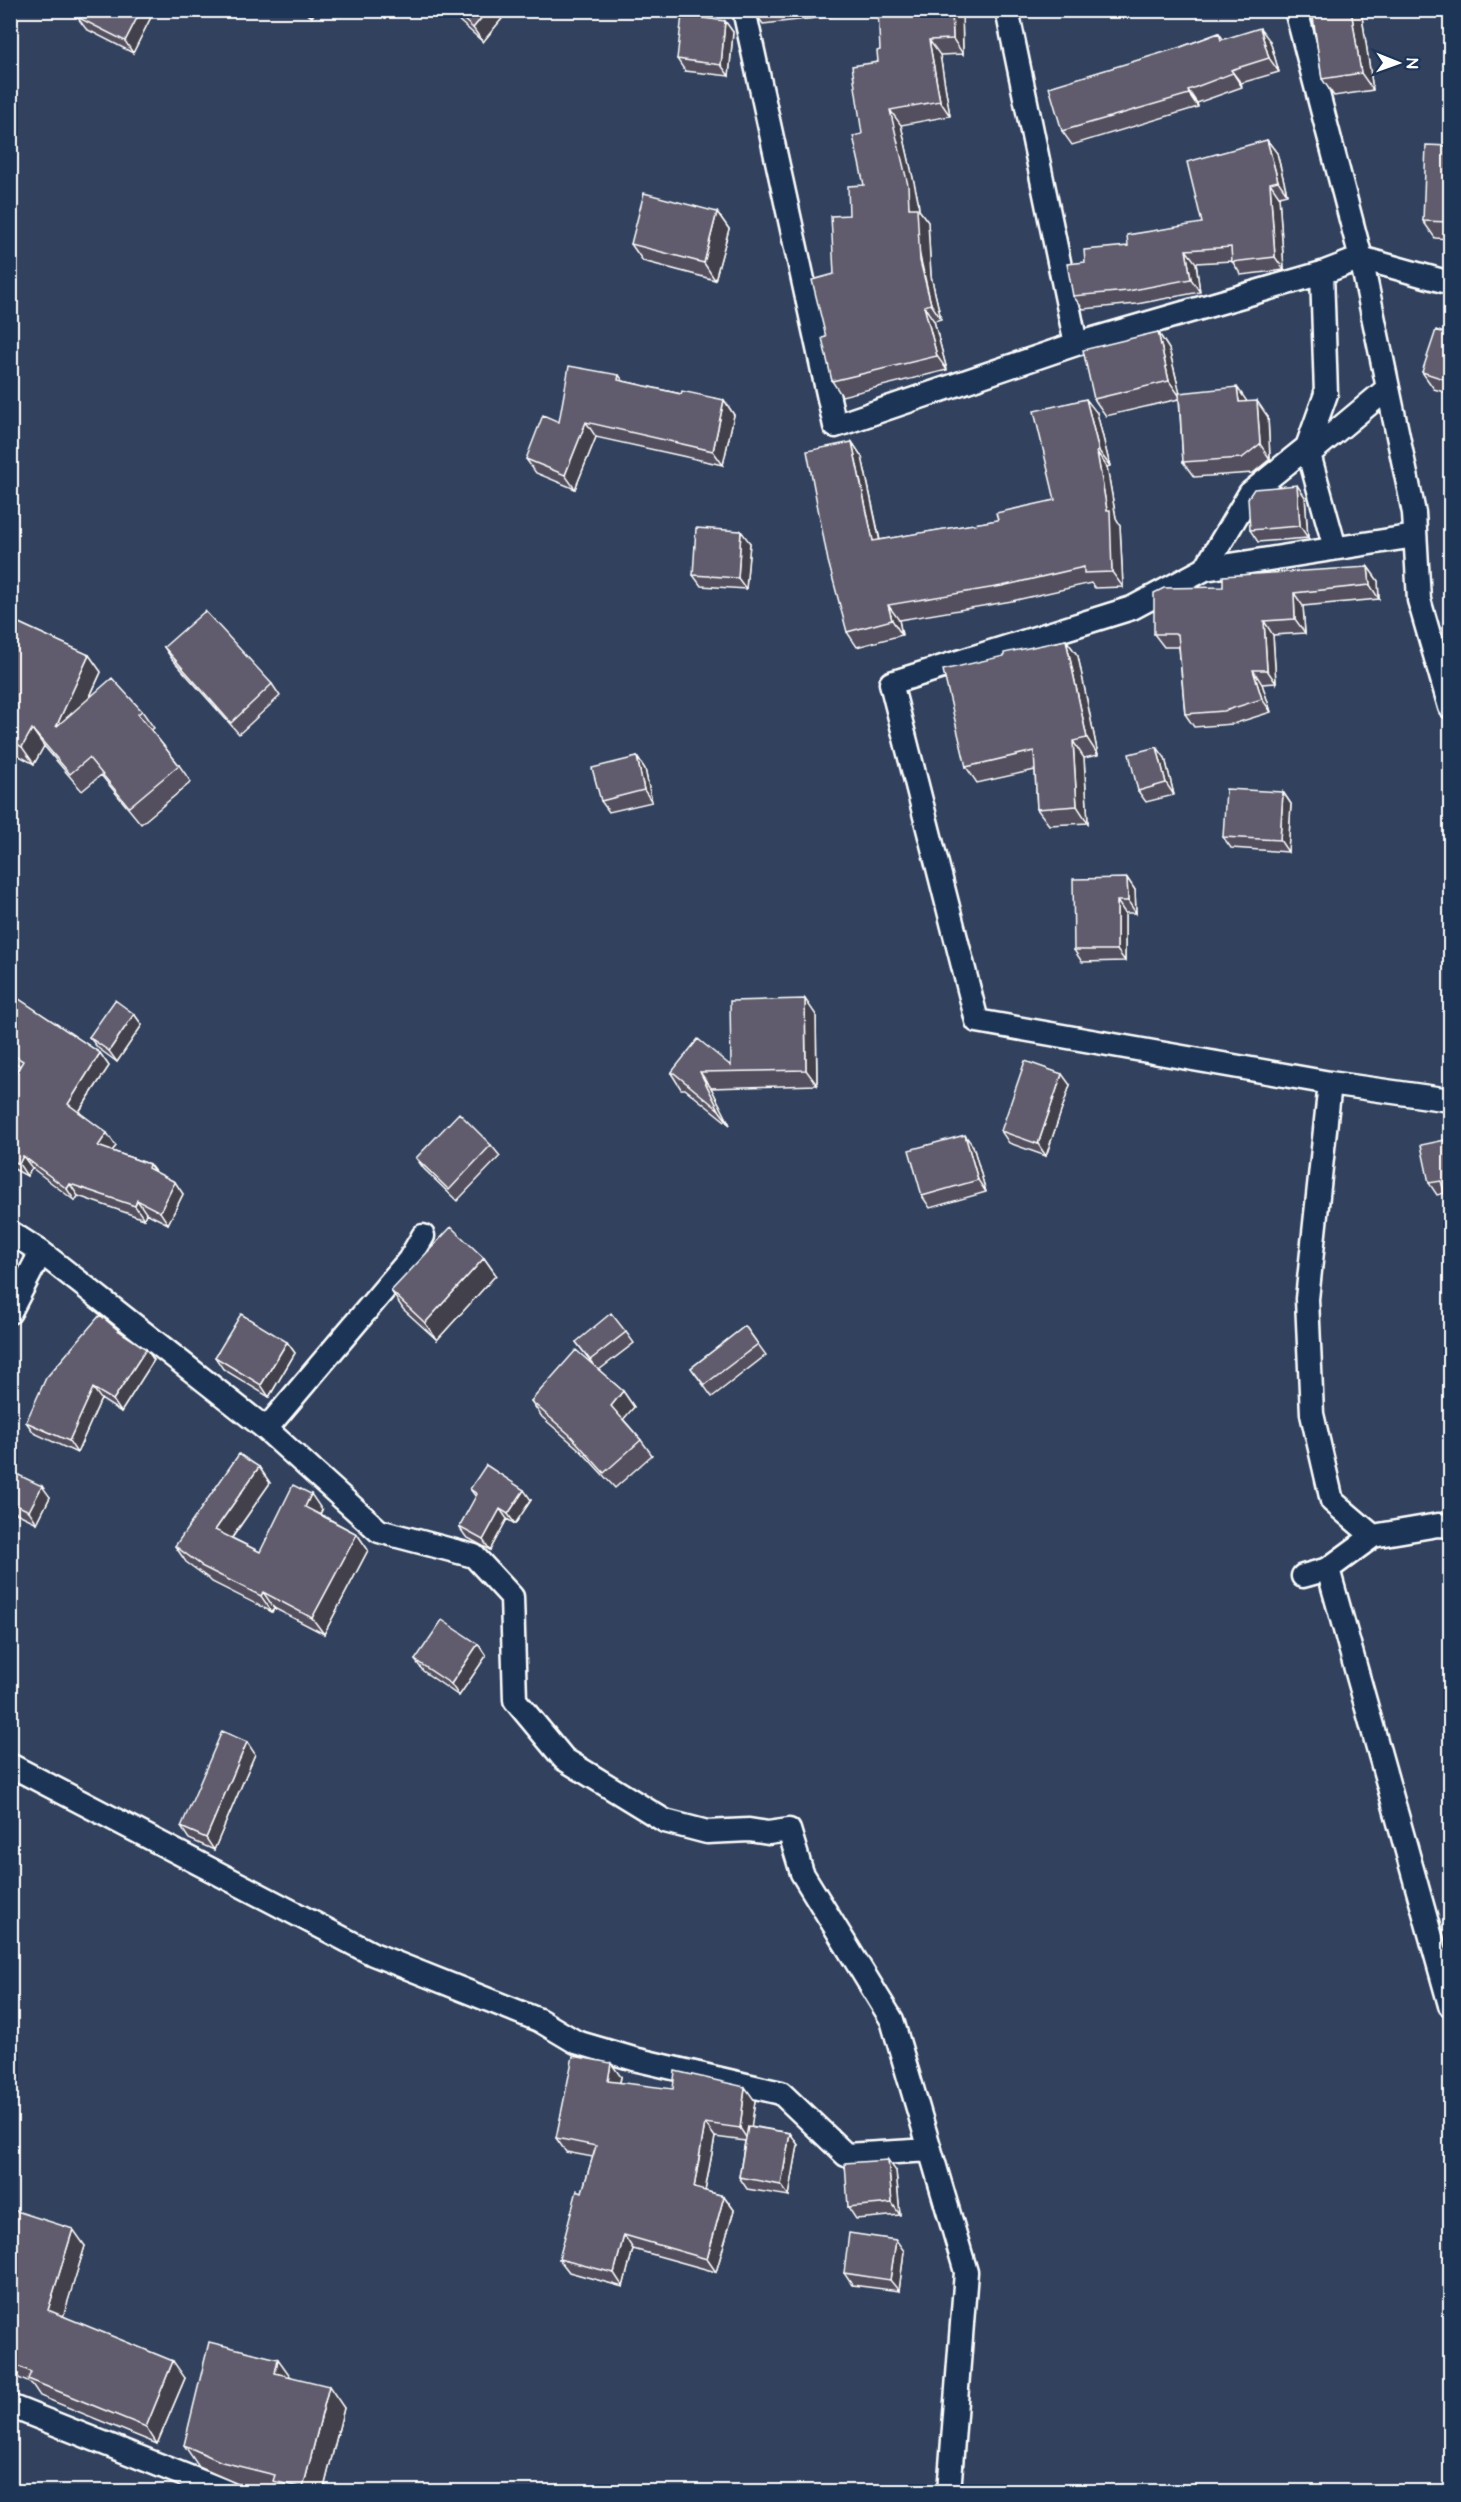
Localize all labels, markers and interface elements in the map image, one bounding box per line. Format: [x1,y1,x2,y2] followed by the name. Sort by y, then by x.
[1368,33,1428,93] north arrow
[1401,58,1423,68] text: N

